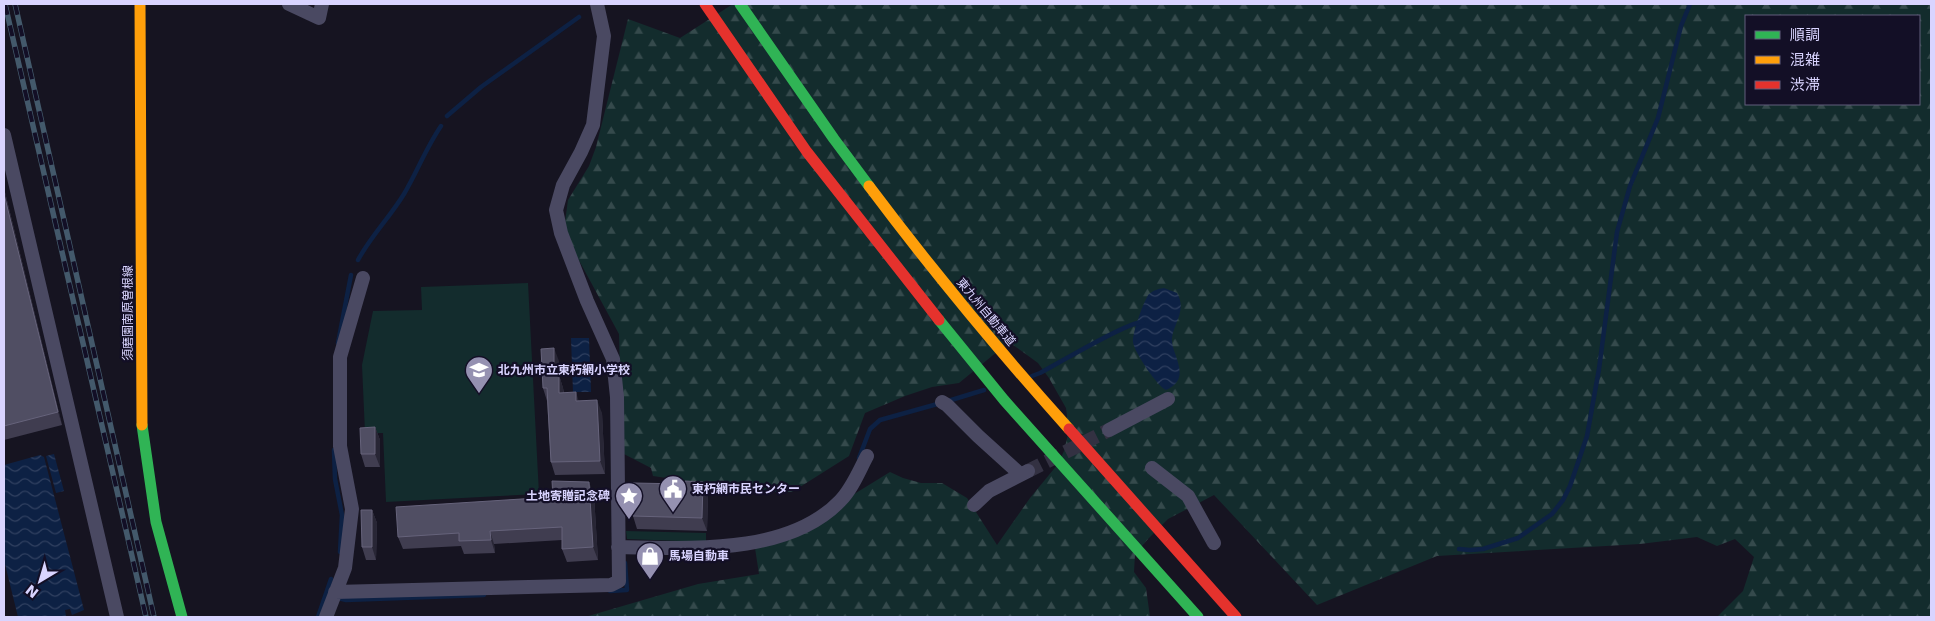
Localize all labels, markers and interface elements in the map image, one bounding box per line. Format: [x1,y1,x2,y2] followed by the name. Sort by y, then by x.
[1745,15,1920,105] legend
[1790,26,1820,44] text: 順調
[1790,51,1820,69] text: 混雑
[1790,76,1820,94] text: 渋滞
[121,265,135,361] street label: 須磨園南原曽根線
[954,275,1018,349] street label: 東九州自動車道
[464,355,494,394] school or university icon: 北九州市立東朽網小学校
[498,363,630,377] place label: 北九州市立東朽網小学校
[658,474,688,513] public building icon: 東朽網市民センター
[614,481,644,520] place icon: 土地寄贈記念碑
[692,482,800,496] place label: 東朽網市民センター
[526,489,610,503] place label: 土地寄贈記念碑
[635,541,665,580] shop icon: 馬場自動車
[669,549,729,563] place label: 馬場自動車
[15,556,65,606] north arrow
[22,581,42,601] text: N

